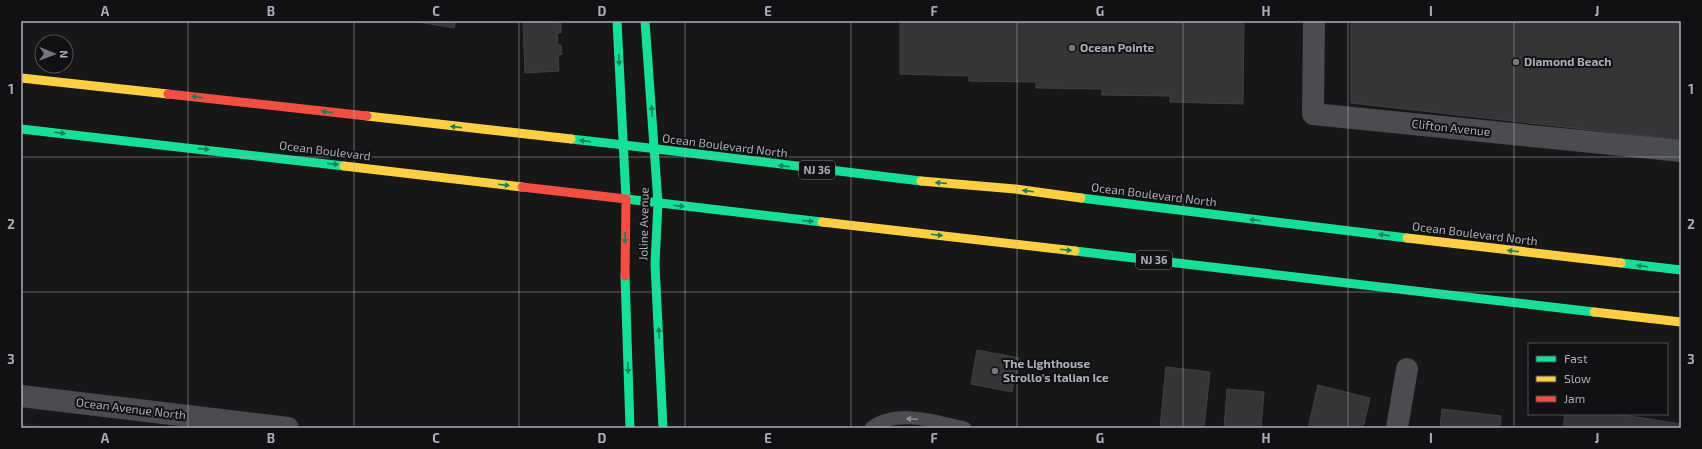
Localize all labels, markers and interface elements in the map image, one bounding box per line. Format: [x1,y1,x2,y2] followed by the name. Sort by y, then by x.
[101,3,110,19] text: A
[267,3,275,19] text: B
[432,3,440,19] text: C
[598,3,607,19] text: D
[764,3,772,19] text: E
[930,3,938,19] text: F
[1096,3,1104,19] text: G
[1262,3,1271,19] text: H
[1429,3,1433,19] text: I
[1595,3,1599,19] text: J
[34,34,74,74] north arrow
[1080,40,1155,54] place label: Ocean Pointe
[1067,43,1077,53] marker: Ocean Pointe
[58,50,71,58] text: N
[616,54,623,66] one-way arrow
[1524,54,1612,68] place label: Diamond Beach
[1511,57,1521,67] marker: Diamond Beach
[8,81,14,97] text: 1
[1688,81,1694,97] text: 1
[191,94,203,101] one-way arrow
[649,105,656,117] one-way arrow
[321,109,333,116] one-way arrow
[1411,116,1491,138] street label: Clifton Avenue
[450,124,462,130] one-way arrow
[54,129,66,136] one-way arrow
[662,130,789,160] street label: Ocean Boulevard North
[279,137,372,163] street label: Ocean Boulevard
[579,138,591,144] one-way arrow
[198,146,210,152] one-way arrow
[327,161,339,167] one-way arrow
[799,161,835,179] road number: NJ 36
[778,162,790,169] one-way arrow
[935,179,947,186] one-way arrow
[1091,179,1218,209] street label: Ocean Boulevard North
[498,181,511,188] one-way arrow
[635,187,651,261] street label: Joline Avenue
[1022,188,1034,194] one-way arrow
[673,202,685,209] one-way arrow
[7,216,15,232] text: 2
[1687,216,1695,232] text: 2
[802,217,814,224] one-way arrow
[1249,217,1261,223] one-way arrow
[1412,218,1539,248] street label: Ocean Boulevard North
[931,231,943,238] one-way arrow
[622,232,629,244] one-way arrow
[1378,232,1390,239] one-way arrow
[1060,247,1072,253] one-way arrow
[1507,247,1519,254] one-way arrow
[1136,251,1172,269] road number: NJ 36
[1636,262,1648,269] one-way arrow
[655,327,662,339] one-way arrow
[1528,343,1668,415] legend
[7,351,15,367] text: 3
[1564,351,1588,365] text: Fast
[1687,351,1695,367] text: 3
[1003,356,1109,384] place label: The Lighthouse Strollo's Italian Ice
[624,362,631,374] one-way arrow
[990,366,1000,376] marker: The Lighthouse Strollo's Italian Ice
[1564,371,1591,385] text: Slow
[1564,391,1585,405] text: Jam
[75,394,187,422] street label: Ocean Avenue North
[906,416,919,422] one-way arrow
[101,430,110,446] text: A
[267,430,275,446] text: B
[432,430,440,446] text: C
[598,430,607,446] text: D
[764,430,772,446] text: E
[930,430,938,446] text: F
[1096,430,1104,446] text: G
[1262,430,1271,446] text: H
[1429,430,1433,446] text: I
[1595,430,1599,446] text: J

